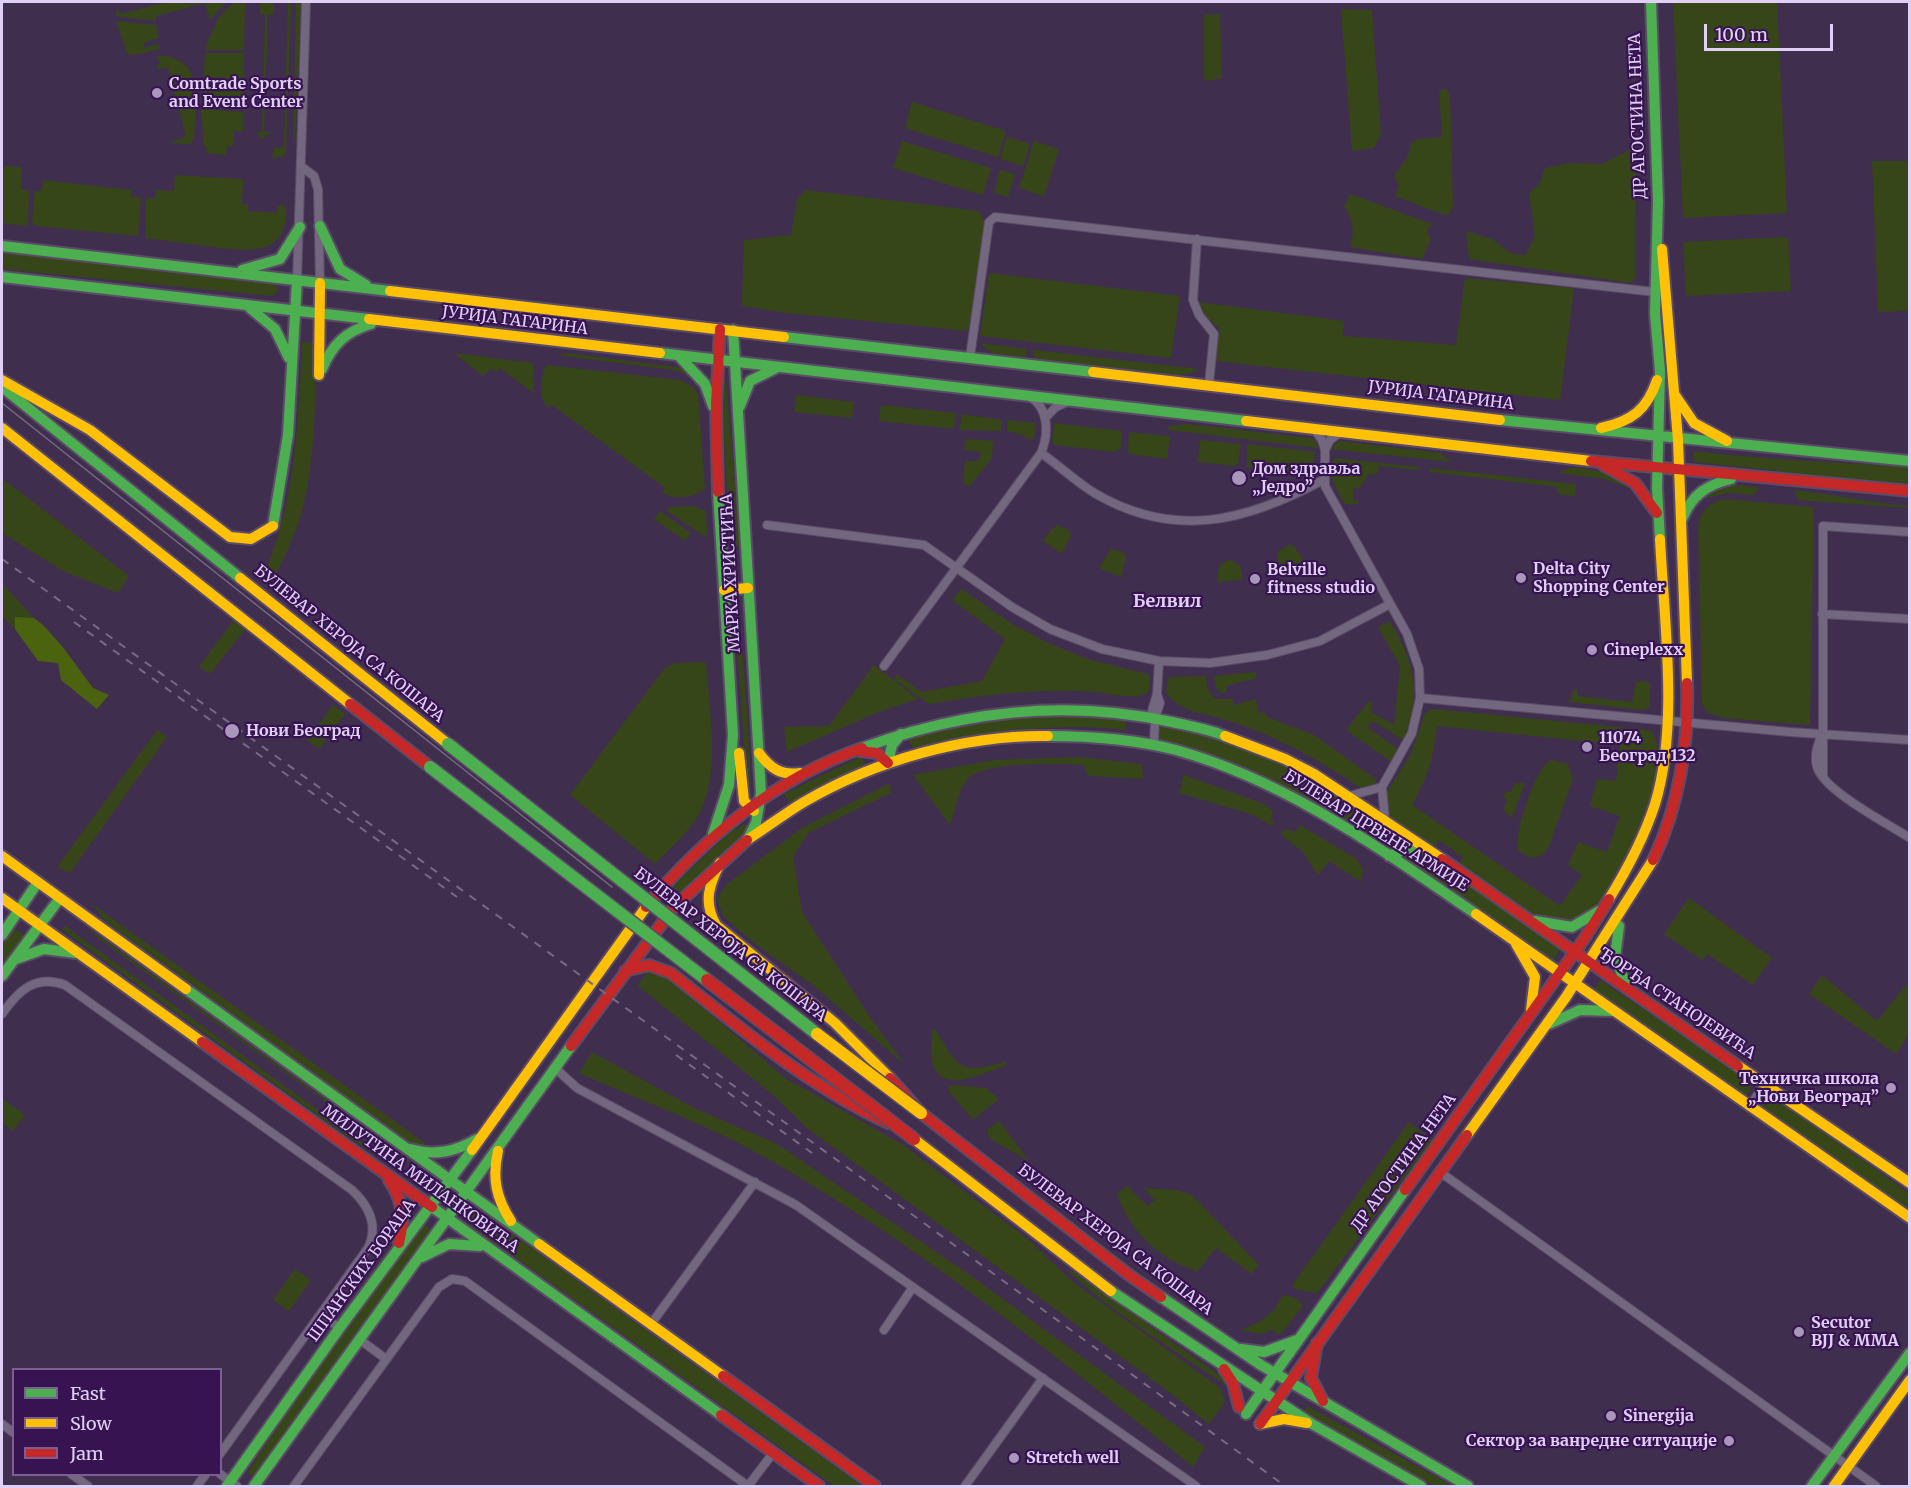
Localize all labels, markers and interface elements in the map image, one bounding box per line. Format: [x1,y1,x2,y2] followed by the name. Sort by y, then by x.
[1707,12,1836,50] scale bar
[1715,23,1768,46] text: 100 m
[1626,33,1650,199] street label: ДР АГОСТИНА НЕТА
[169,74,303,112] place label: Comtrade Sports and Event Center
[150,86,164,100] marker: Comtrade Sports and Event Center
[441,303,589,339] street label: ЈУРИЈА ГАГАРИНА
[1367,378,1515,414] street label: ЈУРИЈА ГАГАРИНА
[1252,459,1360,497] place label: Дом здравља „Једро”
[1230,469,1248,487] marker: Дом здравља „Једро”
[717,493,745,653] street label: МАРКА ХРИСТИЋА
[1533,559,1665,597] place label: Delta City Shopping Center
[1267,560,1375,598] place label: Belville fitness studio
[250,561,448,727] street label: БУЛЕВАР ХЕРОЈА СА КОШАРА
[1514,571,1528,585] marker: Delta City Shopping Center
[1248,572,1262,586] marker: Belville fitness studio
[1133,591,1201,613] district label: Белвил
[1604,640,1683,660] place label: Cineplexx
[1585,643,1599,657] marker: Cineplexx
[246,721,361,741] place label: Нови Београд
[223,722,241,740] marker: Нови Београд
[1599,728,1696,766] place label: 11074 Београд 132
[1580,740,1594,754] marker: 11074 Београд 132
[1280,766,1472,896] street label: БУЛЕВАР ЦРВЕНЕ АРМИЈЕ
[630,864,830,1026] street label: БУЛЕВАР ХЕРОЈА СА КОШАРА
[1595,944,1759,1064] street label: ЂОРЂА СТАНОЈЕВИЋА
[1739,1069,1879,1107] place label: Техничка школа „Нови Београд”
[1884,1081,1898,1095] marker: Техничка школа „Нови Београд”
[1347,1090,1461,1236] street label: ДР АГОСТИНА НЕТА
[318,1101,522,1257] street label: МИЛУТИНА МИЛАНКОВИЋА
[1014,1160,1216,1320] street label: БУЛЕВАР ХЕРОЈА СА КОШАРА
[304,1196,420,1346] street label: ШПАНСКИХ БОРАЦА
[1811,1313,1899,1351] place label: Secutor BJJ & MMA
[1792,1325,1806,1339] marker: Secutor BJJ & MMA
[12,1368,222,1476] legend
[70,1382,106,1405] text: Fast
[1623,1406,1694,1426] place label: Sinergija
[1604,1409,1618,1423] marker: Sinergija
[70,1412,112,1435] text: Slow
[1466,1431,1717,1451] place label: Сектор за ванредне ситуације
[1722,1434,1736,1448] marker: Сектор за ванредне ситуације
[70,1442,104,1465] text: Jam
[1026,1448,1119,1468] place label: Stretch well
[1007,1451,1021,1465] marker: Stretch well

